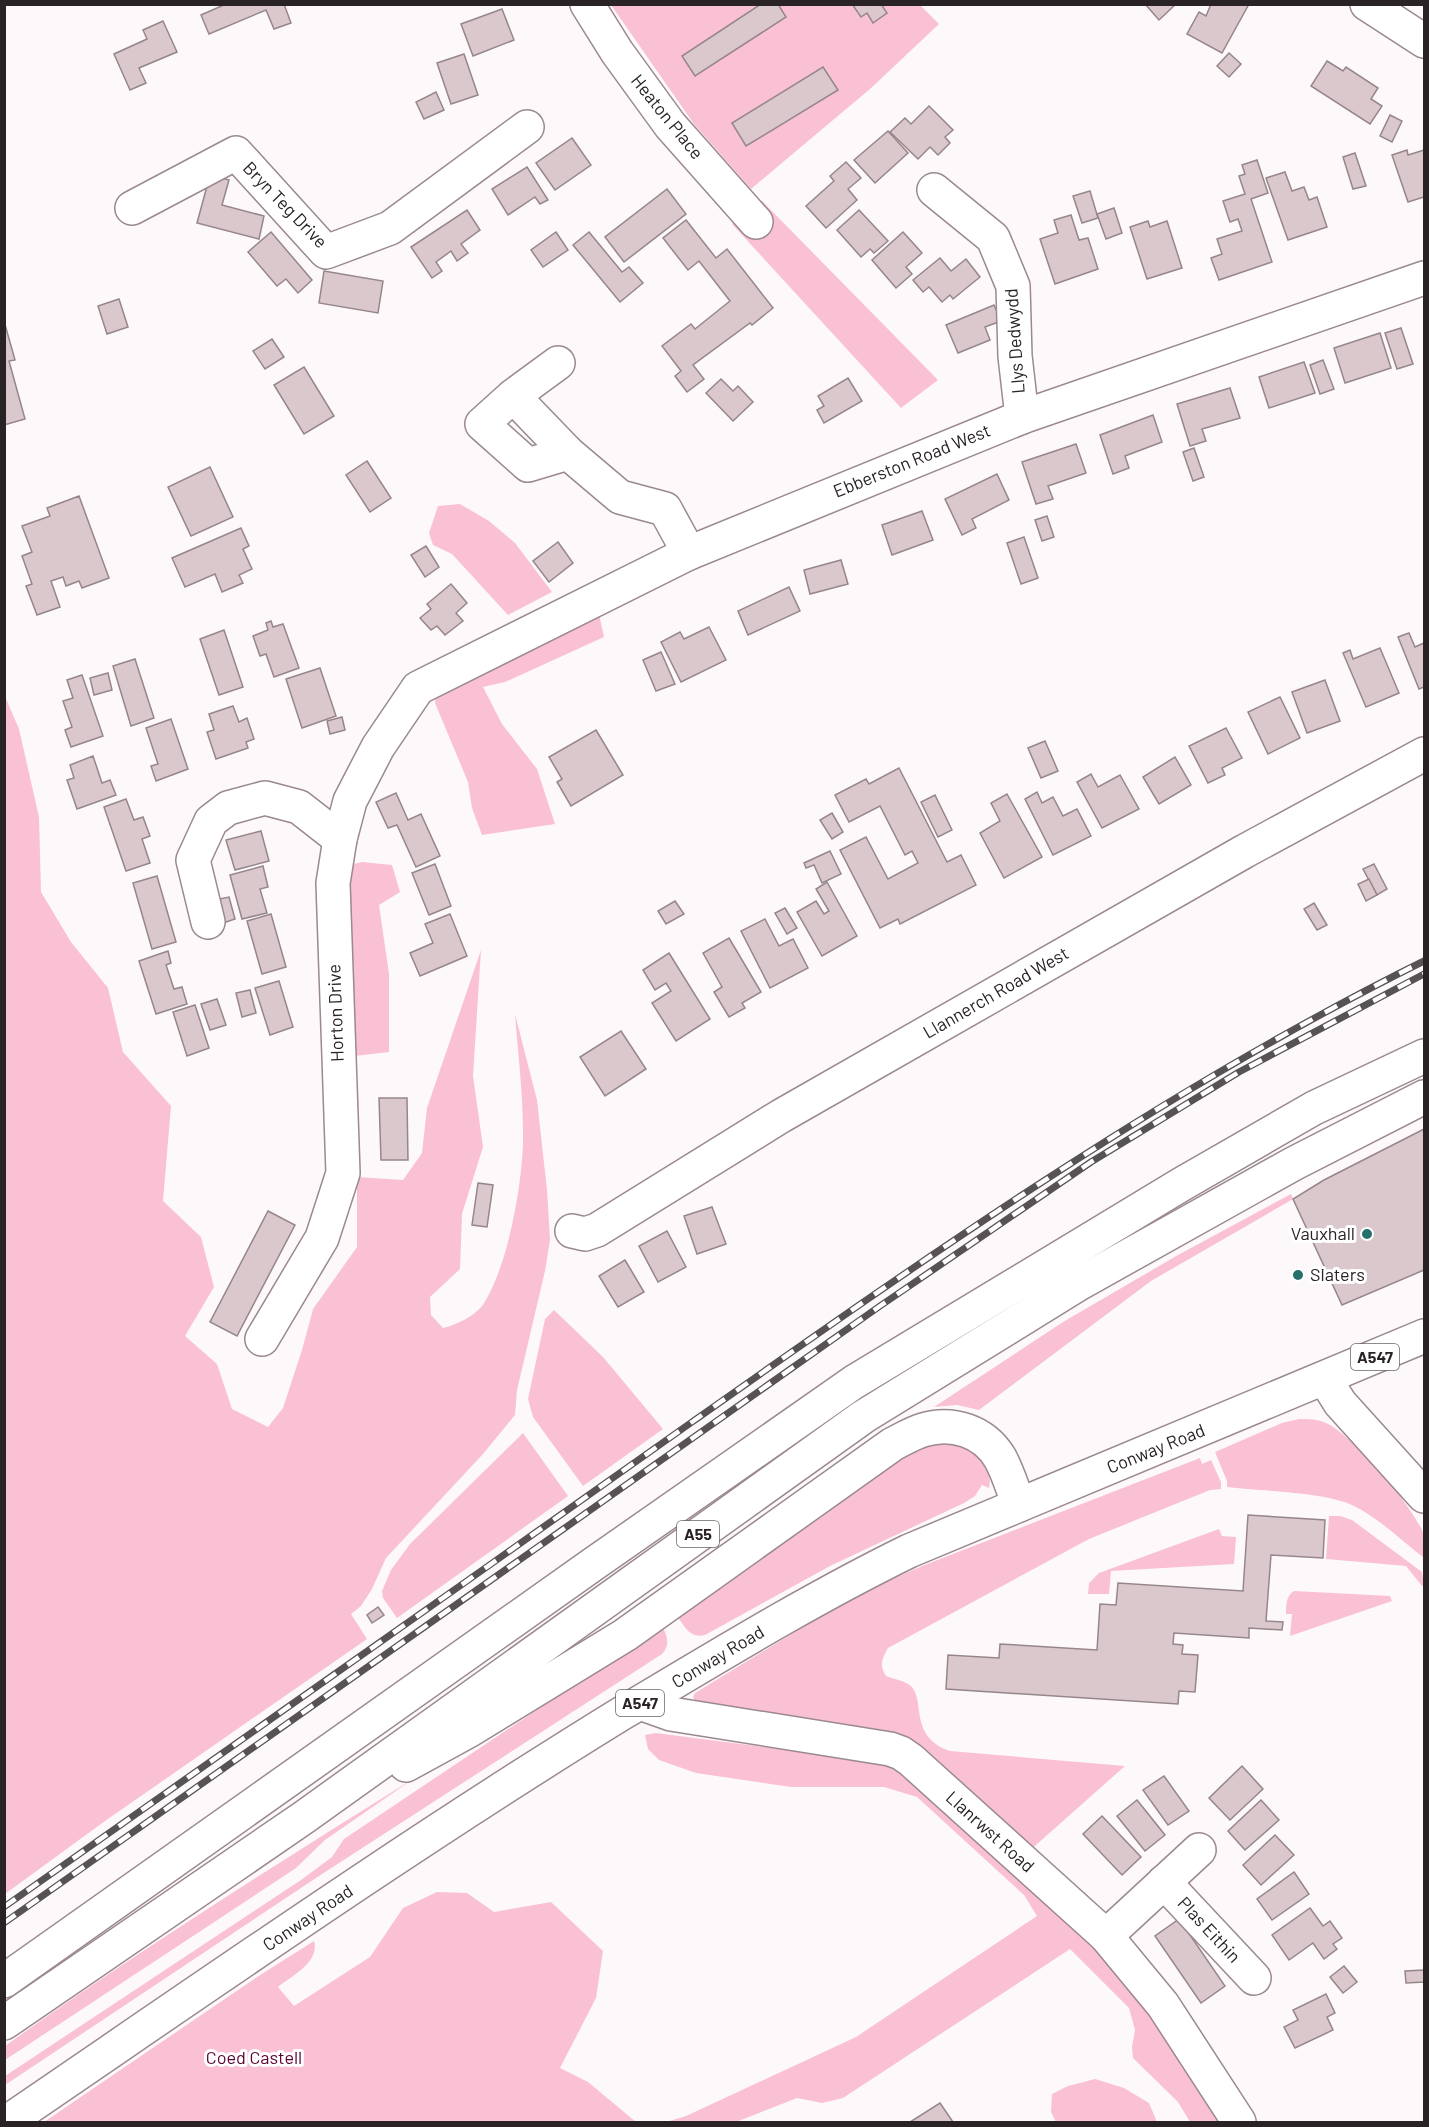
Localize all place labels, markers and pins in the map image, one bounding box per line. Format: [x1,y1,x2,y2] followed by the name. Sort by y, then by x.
[1291,1222,1355,1244] place label: Vauxhall
[1360,1227,1374,1241] marker: Vauxhall
[1310,1263,1365,1285] place label: Slaters
[1291,1268,1305,1282] marker: Slaters

